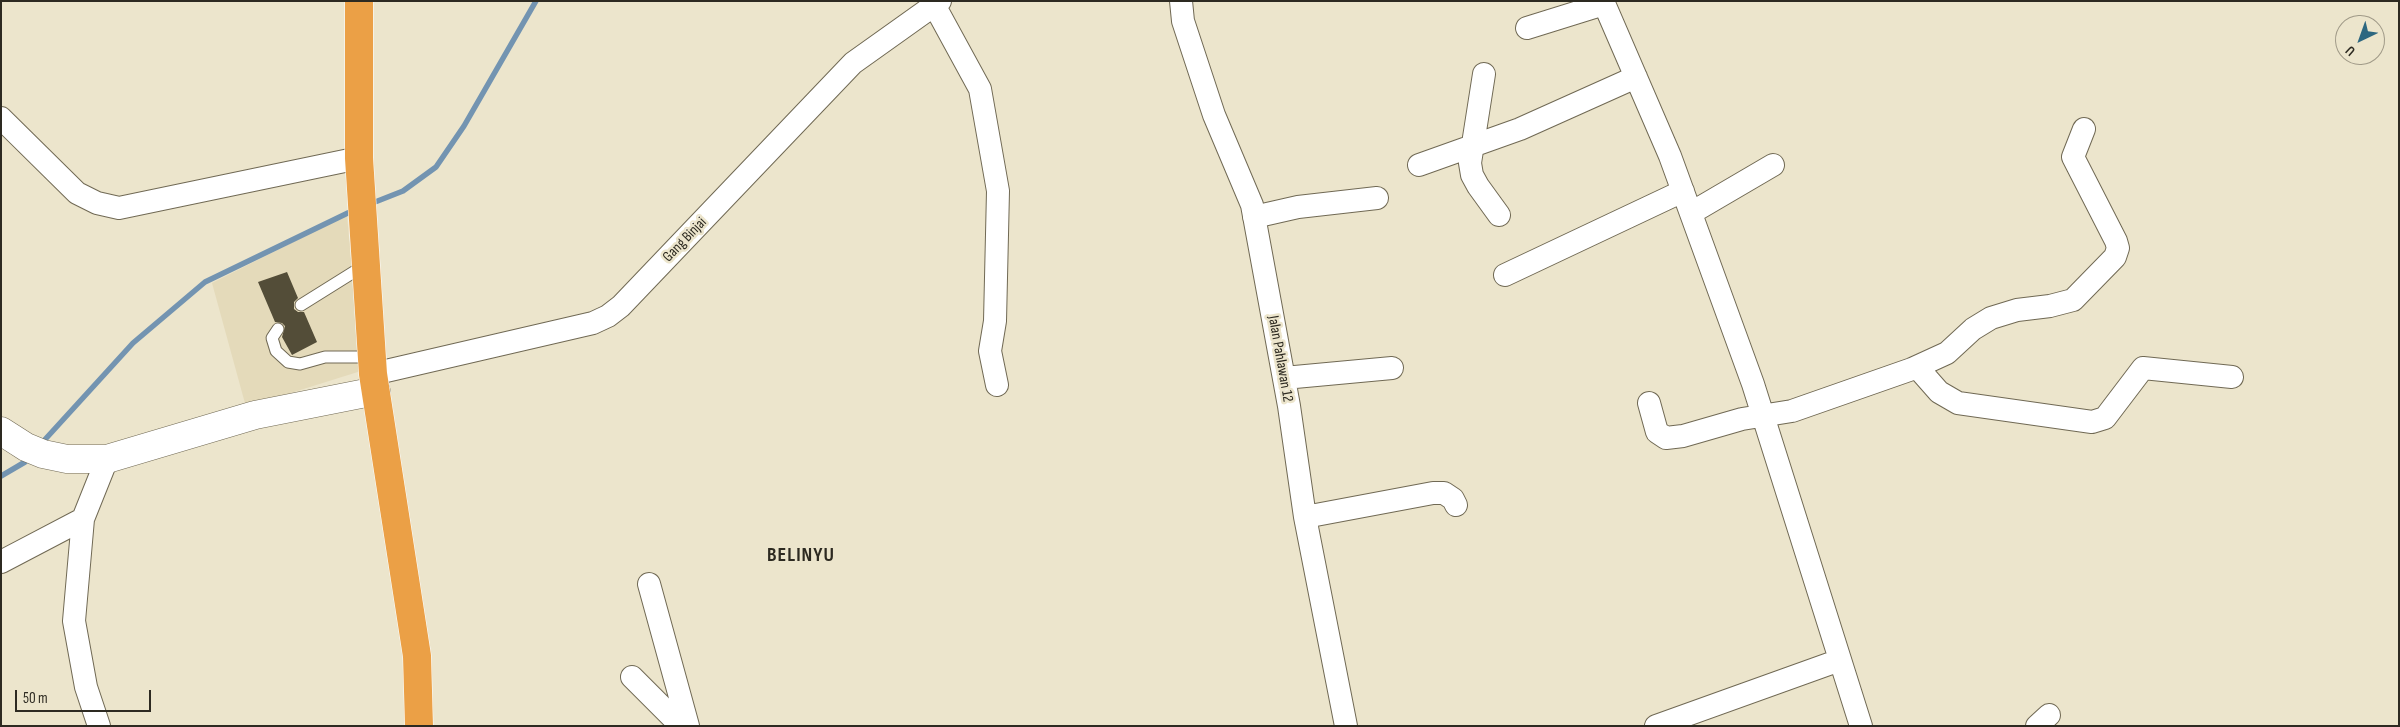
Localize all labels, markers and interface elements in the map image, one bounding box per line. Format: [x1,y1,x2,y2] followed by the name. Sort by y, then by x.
[2335,15,2385,65] north arrow
[2342,42,2359,60] text: U
[659,214,711,266] street label: Gang Binjai
[1264,314,1296,404] street label: Jalan Pahlawan 12
[766,544,836,568] district label: BELINYU
[18,680,154,712] scale bar
[23,689,48,708] text: 50 m

